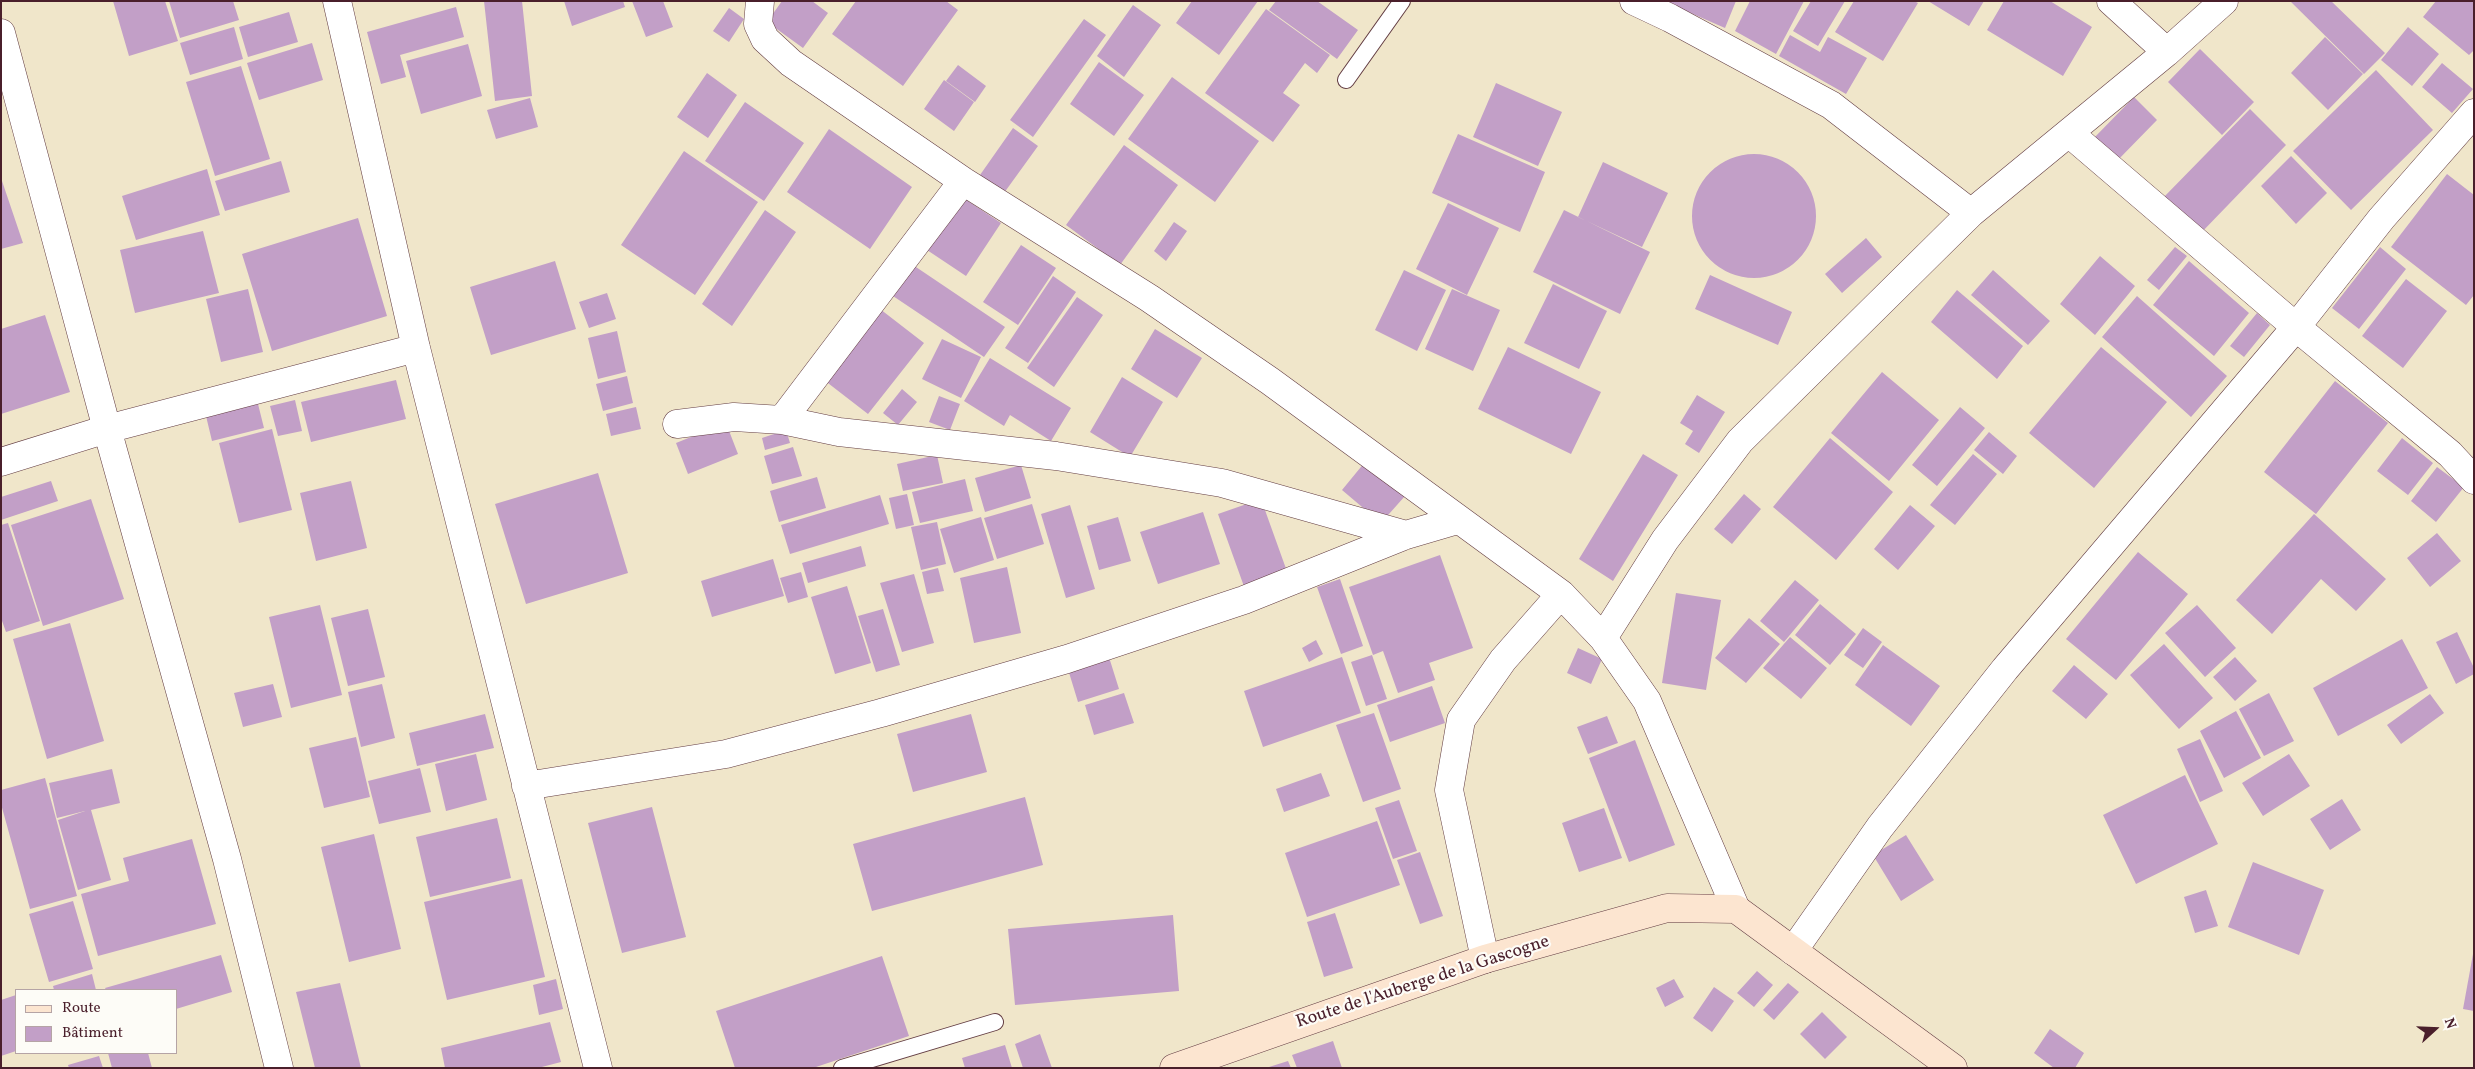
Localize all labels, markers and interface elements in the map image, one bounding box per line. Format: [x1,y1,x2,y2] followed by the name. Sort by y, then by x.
[1294,932,1552,1034] street label: Route de l'Auberge de la Gascogne
[15,989,178,1054] legend
[62,998,101,1019] text: Route
[2410,1004,2460,1054] north arrow
[2439,1016,2460,1032] text: N
[62,1023,123,1044] text: Bâtiment

